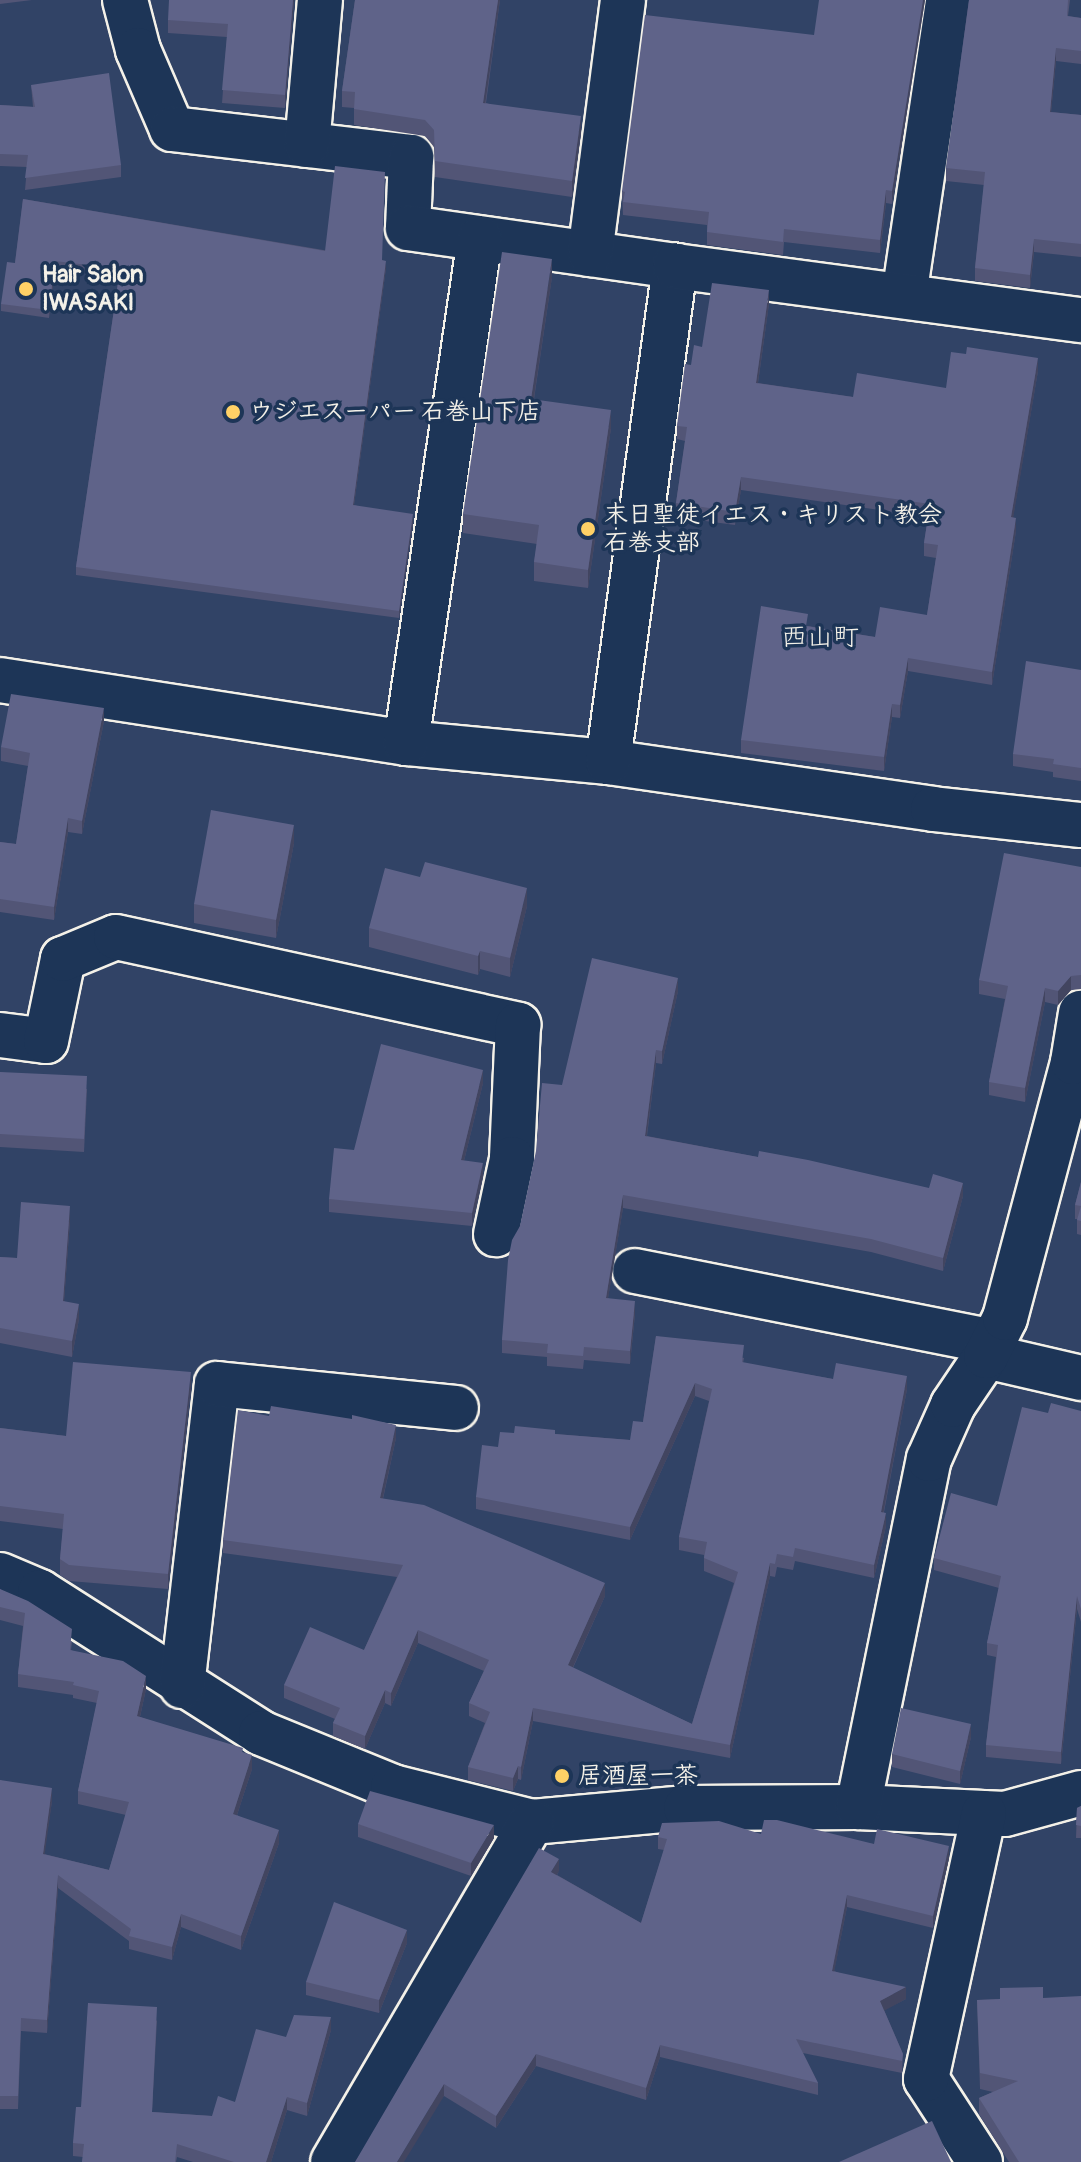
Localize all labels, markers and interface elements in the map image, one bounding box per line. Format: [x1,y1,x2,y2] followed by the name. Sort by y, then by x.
[42,261,143,317] place label: Hair Salon IWASAKI
[17,280,35,298] marker: Hair Salon IWASAKI
[249,398,541,426] place label: ウジエスーパー 石巻山下店
[224,403,242,421] marker: ウジエスーパー 石巻山下店
[604,501,940,557] place label: 末日聖徒イエス・キリスト教会 石巻支部
[579,520,597,538] marker: 末日聖徒イエス・キリスト教会 石巻支部
[781,622,859,654] district label: 西山町
[578,1762,698,1790] place label: 居酒屋一茶
[553,1767,571,1785] marker: 居酒屋一茶

